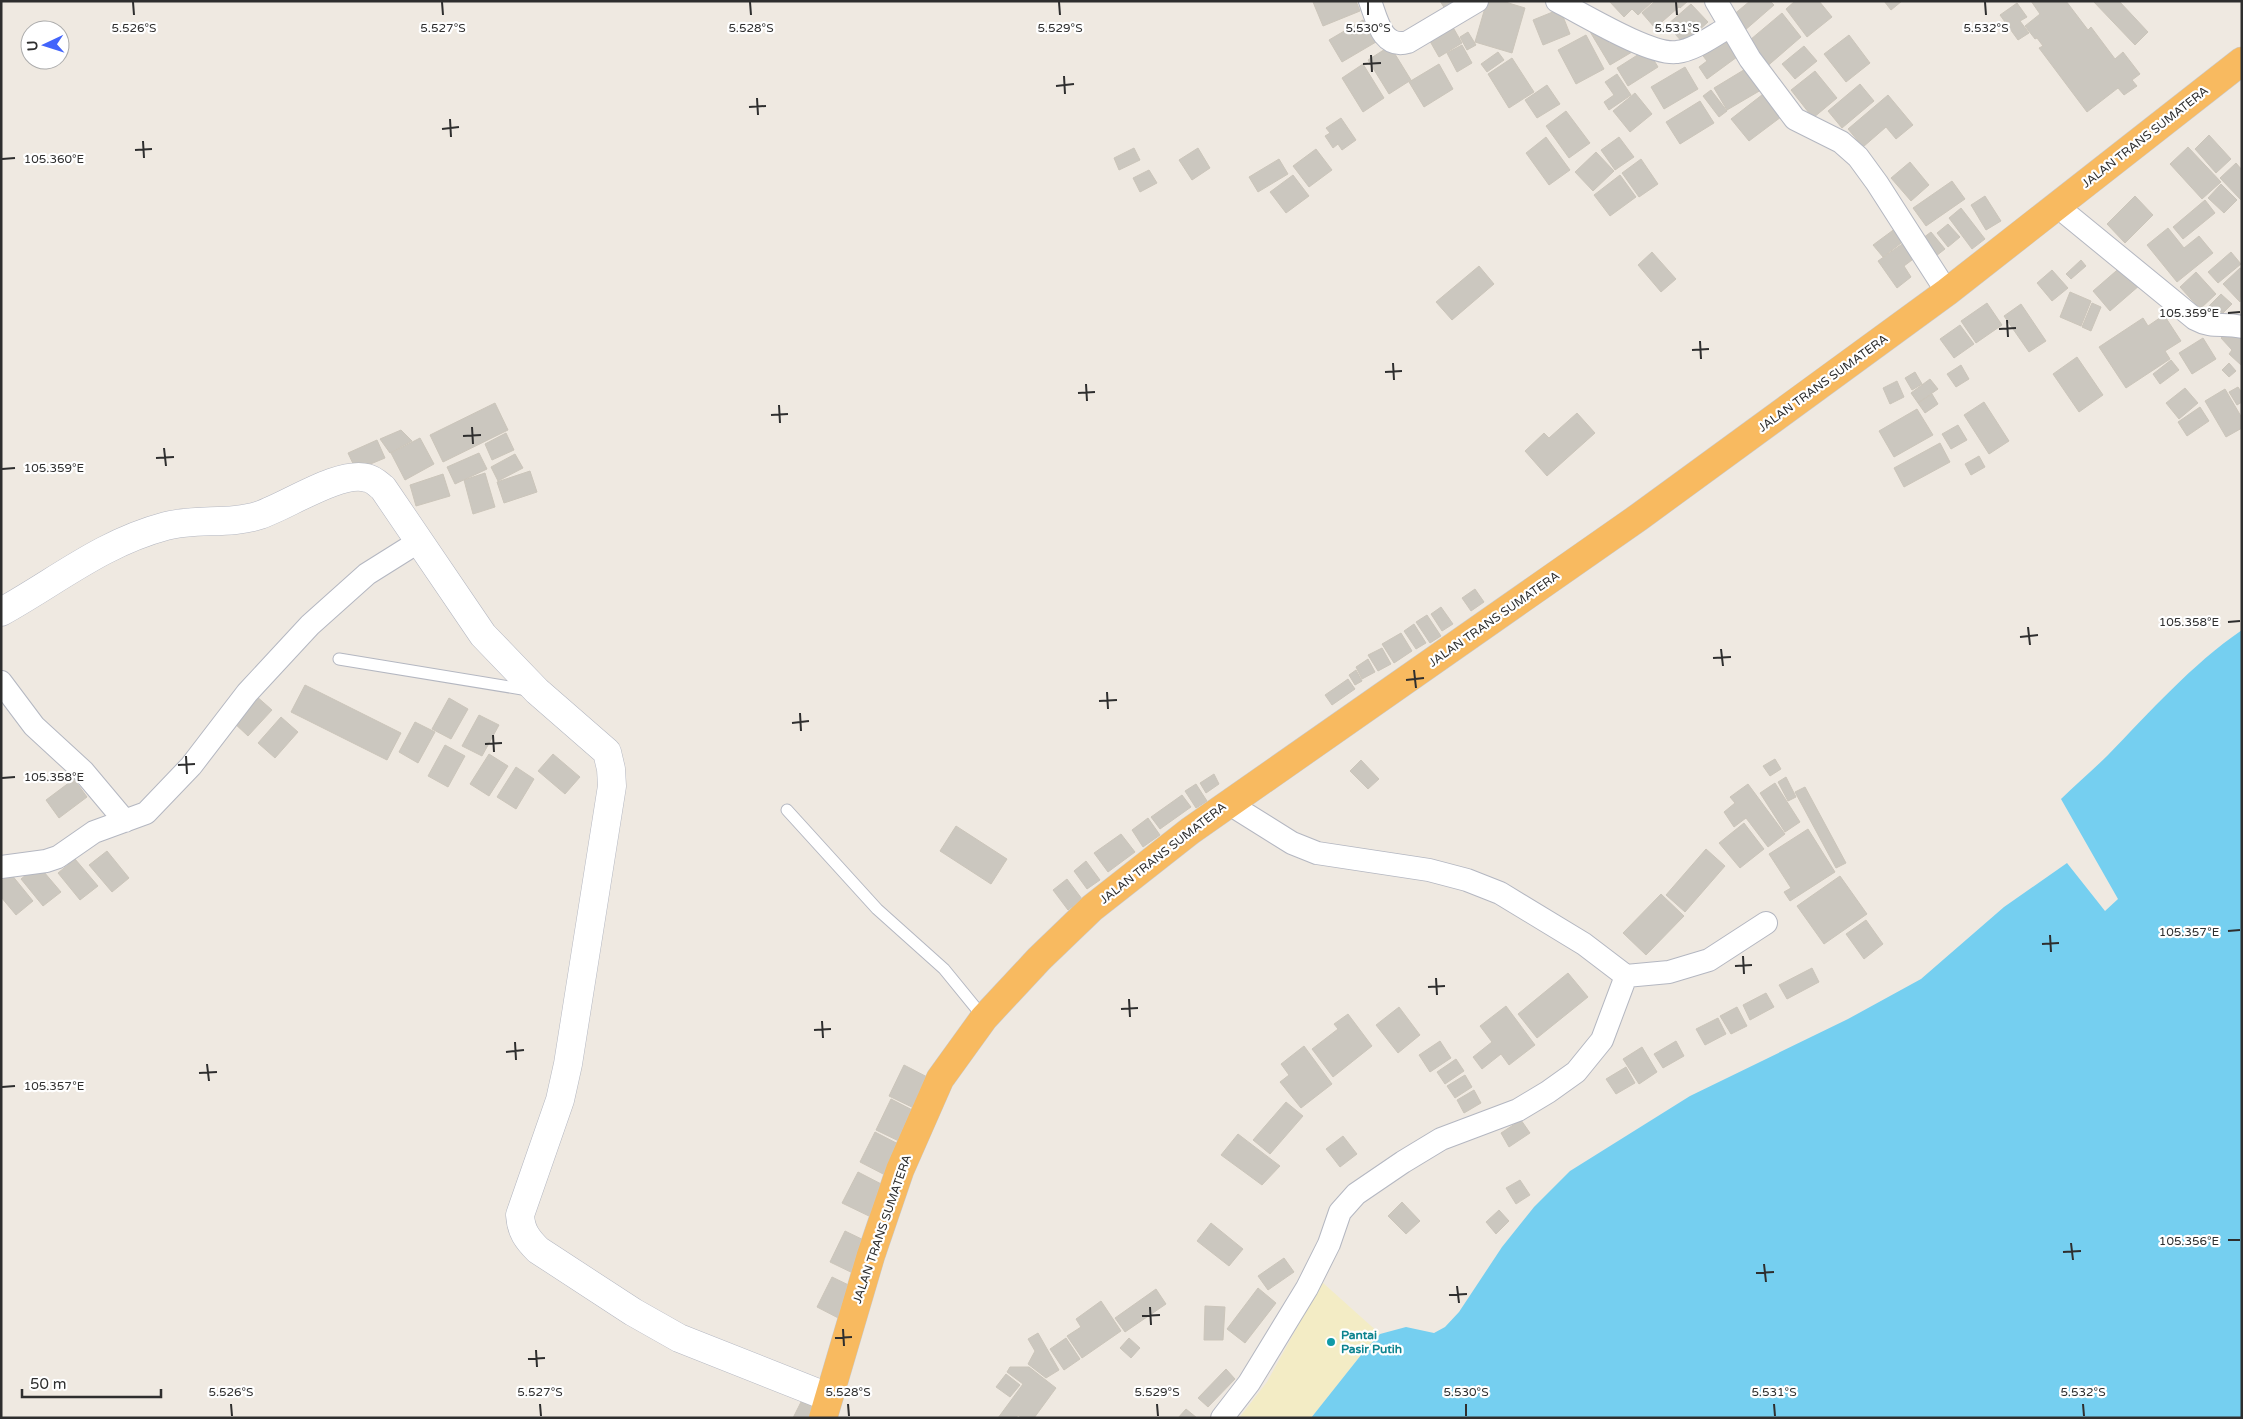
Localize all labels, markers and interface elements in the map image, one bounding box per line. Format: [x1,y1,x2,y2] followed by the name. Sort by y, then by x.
[20,20,70,70] north arrow
[112,21,156,35] text: 5.526°S
[420,21,466,35] text: 5.527°S
[728,21,774,35] text: 5.528°S
[1037,21,1083,35] text: 5.529°S
[1345,21,1391,35] text: 5.530°S
[1654,21,1700,35] text: 5.531°S
[1963,21,2009,35] text: 5.532°S
[24,40,41,52] text: U
[2079,83,2211,191] street label: JALAN TRANS SUMATERA
[24,152,85,166] text: 105.360°E
[2159,306,2220,320] text: 105.359°E
[1756,331,1891,435] street label: JALAN TRANS SUMATERA
[24,461,85,475] text: 105.359°E
[1426,568,1562,670] street label: JALAN TRANS SUMATERA
[2159,615,2220,629] text: 105.358°E
[24,770,85,784] text: 105.358°E
[1097,799,1229,907] street label: JALAN TRANS SUMATERA
[2159,925,2220,939] text: 105.357°E
[24,1079,85,1093] text: 105.357°E
[850,1153,914,1305] street label: JALAN TRANS SUMATERA
[2159,1234,2219,1248] text: 105.356°E
[1341,1328,1402,1356] place label: Pantai Pasir Putih
[1325,1336,1337,1348] marker: Pantai Pasir Putih
[22,1366,161,1398] scale bar
[30,1375,67,1393] text: 50 m
[209,1385,253,1399] text: 5.526°S
[517,1385,563,1399] text: 5.527°S
[825,1385,871,1399] text: 5.528°S
[1134,1385,1180,1399] text: 5.529°S
[1443,1385,1489,1399] text: 5.530°S
[1751,1385,1797,1399] text: 5.531°S
[2060,1385,2106,1399] text: 5.532°S

